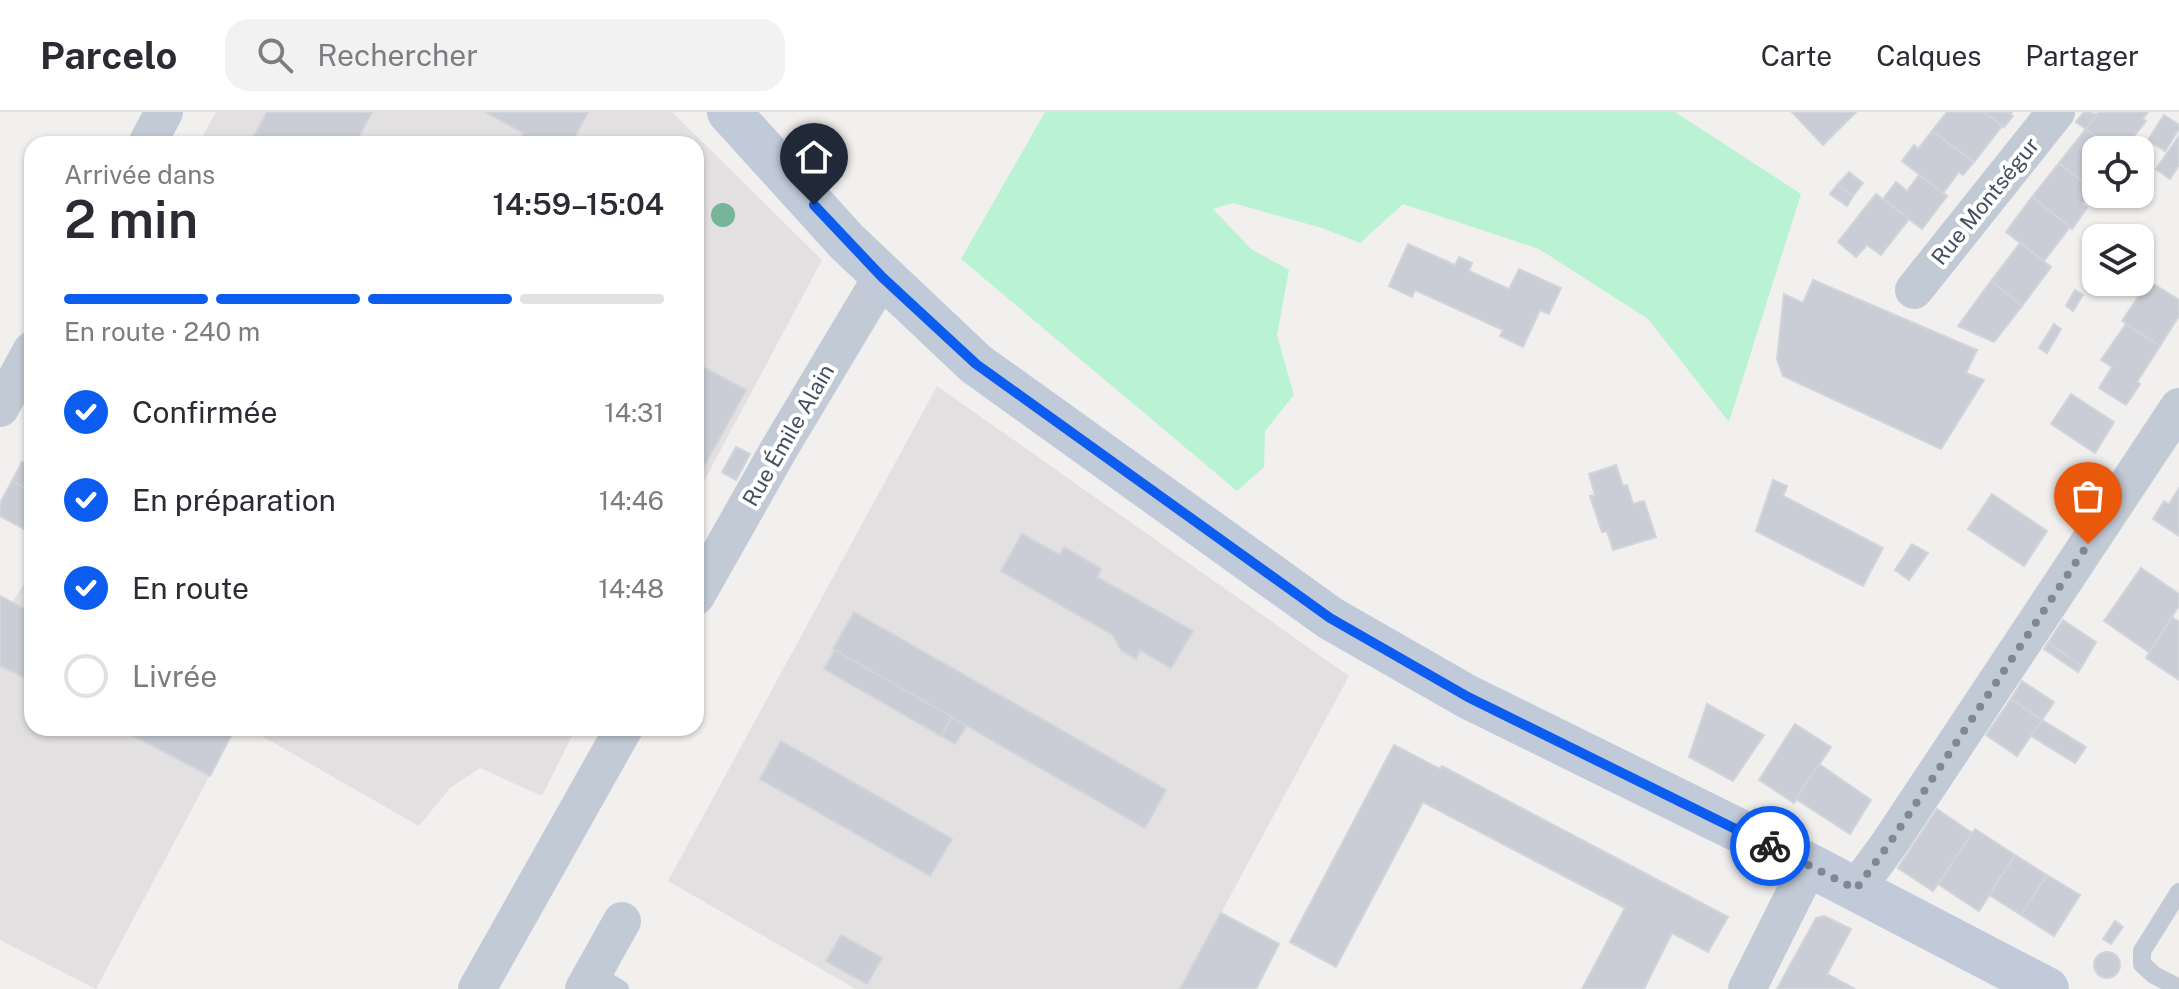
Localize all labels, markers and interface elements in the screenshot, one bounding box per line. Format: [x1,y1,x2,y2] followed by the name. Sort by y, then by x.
[225,19,785,91] search box
[40,33,177,78] text: Parcelo
[253,33,297,77] icon: search
[317,37,478,73] text: Rechercher
[1761,39,1832,72] text: Carte
[1876,39,1981,72] text: Calques
[2025,39,2139,72] text: Partager
[780,123,848,205] pin
[1926,132,2044,270] street label: Rue Montségur
[792,135,836,179] icon: home
[2082,136,2154,296] map controls
[2082,136,2154,208] button: locate
[64,159,215,190] text: Arrivée dans
[493,186,664,222] text: 14:59–15:04
[64,189,198,250] text: 2 min
[2082,224,2154,296] button: layers
[64,316,260,347] text: En route · 240 m
[737,359,839,511] street label: Rue Émile Alain
[64,390,108,434] icon: check
[132,394,277,430] text: Confirmée
[604,397,664,428] text: 14:31
[2054,462,2122,544] pin
[2066,474,2110,518] icon: bag
[64,478,108,522] icon: check
[132,482,336,518] text: En préparation
[599,485,664,516] text: 14:46
[64,566,108,610] icon: check
[132,570,249,606] text: En route
[598,573,664,604] text: 14:48
[132,658,217,694] text: Livrée
[1730,806,1810,886] courier
[1748,824,1792,868] icon: bike

